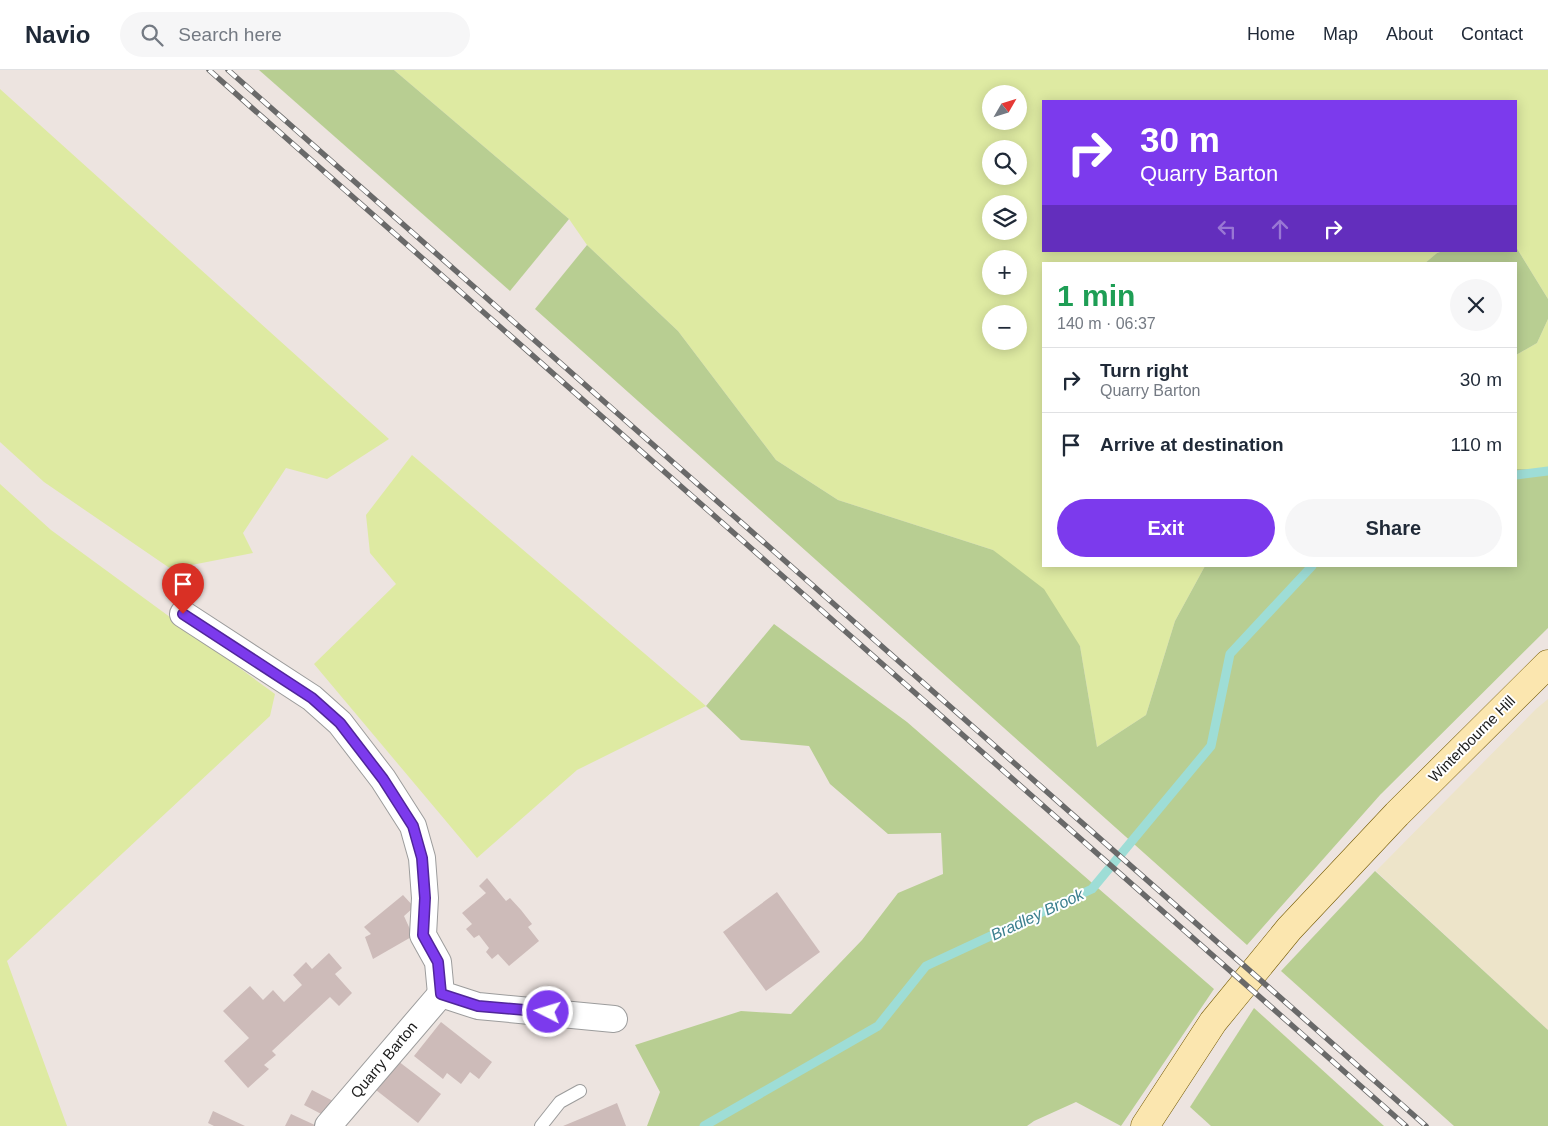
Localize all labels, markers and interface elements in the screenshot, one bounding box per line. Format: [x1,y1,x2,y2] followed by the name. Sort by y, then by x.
[120,12,470,57] search box
[25,21,90,48] text: Navio
[138,21,166,49] icon: search
[178,24,282,45] text: Search here
[1247,24,1295,44] text: Home
[1323,24,1358,44] text: Map
[1386,24,1433,44] text: About
[1461,24,1523,44] text: Contact
[982,85,1028,130] north arrow
[982,85,1027,350] map controls
[1057,120,1122,185] icon: right
[1140,120,1220,159] text: 30 m
[982,140,1027,185] button: search
[1140,161,1278,186] text: Quarry Barton
[982,195,1027,240] button: layers
[1213,215,1241,243] icon: left
[1266,215,1294,243] icon: ahead
[1319,215,1347,243] icon: right
[982,250,1027,295] button: +
[1057,279,1135,312] text: 1 min
[1450,279,1502,331] button: close
[982,305,1027,350] button: −
[1057,315,1156,332] text: 140 m · 06:37
[1100,360,1188,381] text: Turn right
[1057,366,1085,394] icon: right
[1460,369,1502,390] text: 30 m
[1100,382,1200,399] text: Quarry Barton
[1057,431,1085,459] icon: arrive
[1100,434,1284,455] text: Arrive at destination
[1451,434,1502,455] text: 110 m
[1057,499,1275,557] button: Exit
[1285,499,1502,557] button: Share
[162,563,204,614] pin
[169,570,197,598] icon: arrive
[1425,692,1518,785] street label: Winterbourne Hill
[988,885,1087,943] water label: Bradley Brook
[521,985,573,1037] position arrow
[347,1018,420,1101] street label: Quarry Barton

